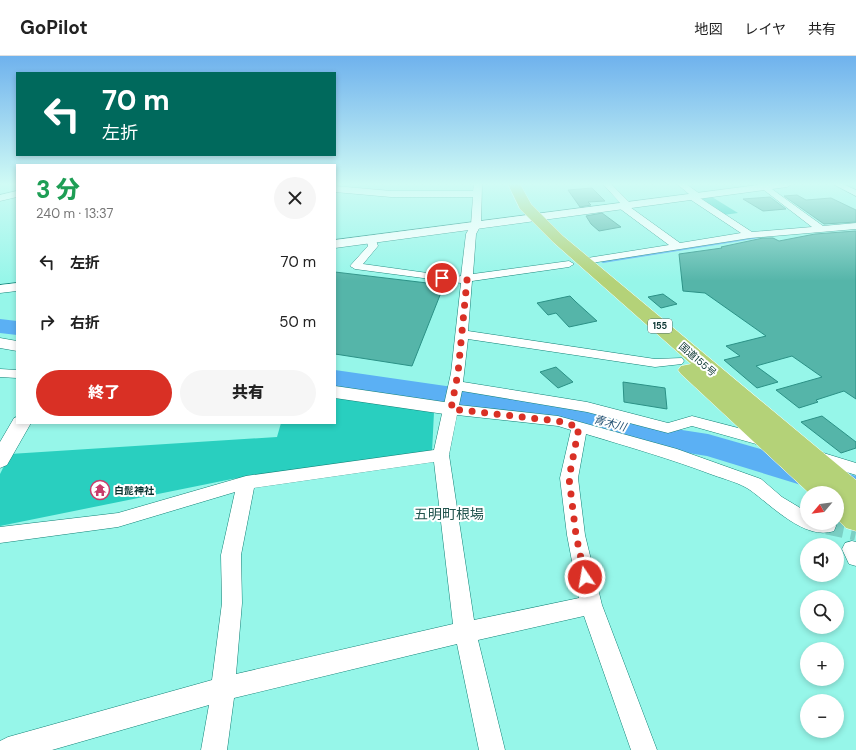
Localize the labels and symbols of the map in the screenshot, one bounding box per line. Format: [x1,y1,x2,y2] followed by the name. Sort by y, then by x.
[425,261,459,295] pin
[648,319,672,333] road number: 155
[676,340,719,379] street label: 国道155号
[592,412,629,434] water label: 青木川
[89,479,111,501] temple icon: 白髭神社
[114,484,155,497] place label: 白髭神社
[800,486,844,530] north arrow
[414,505,484,523] district label: 五明町根場
[564,556,606,598] position arrow

